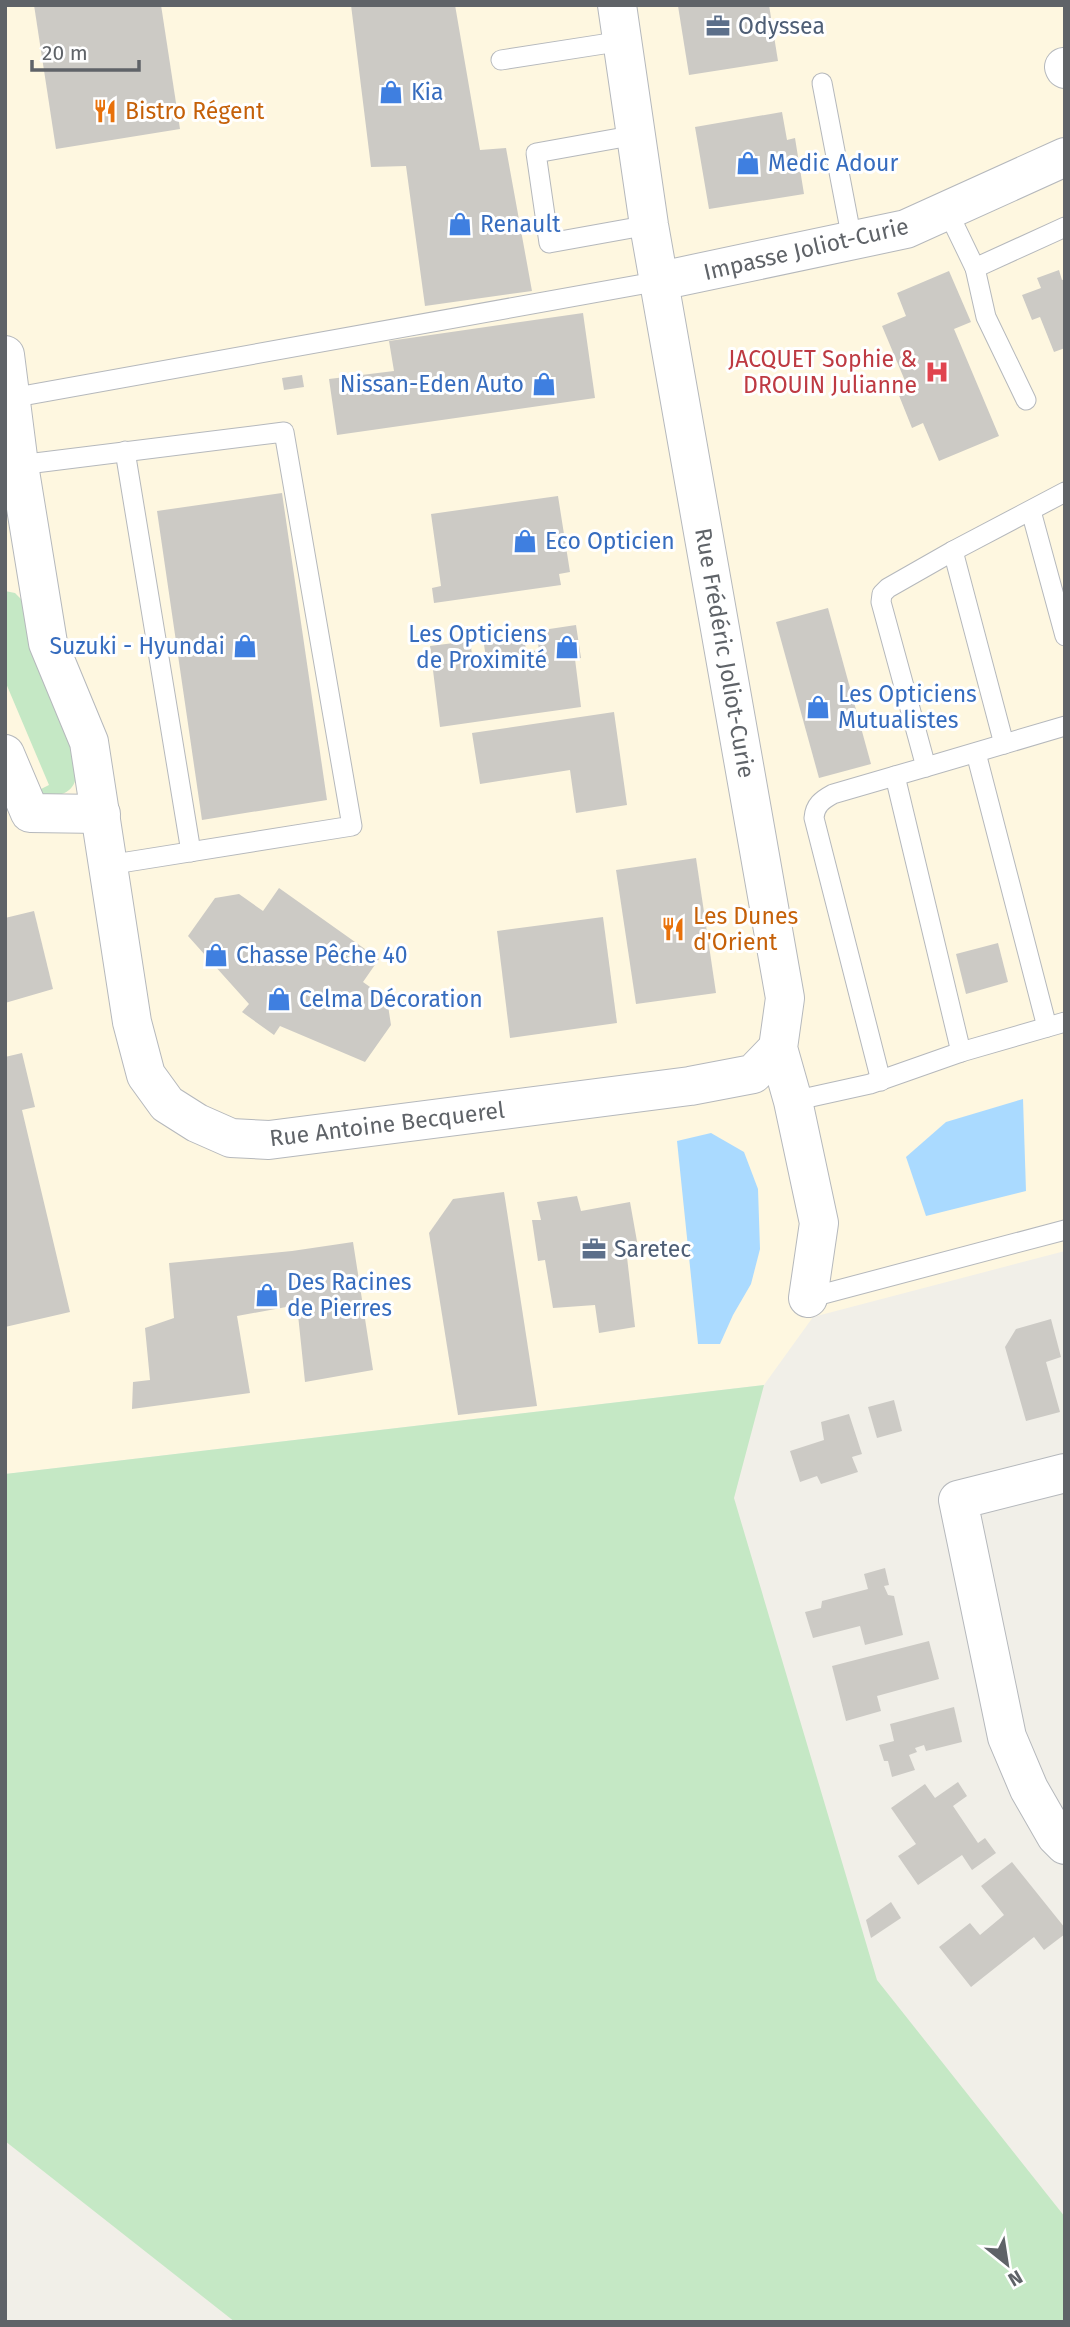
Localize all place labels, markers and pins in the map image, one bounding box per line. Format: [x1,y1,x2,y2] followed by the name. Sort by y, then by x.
[704,12,732,40] office icon: Odyssea
[738,12,825,40] place label: Odyssea
[377,78,405,106] shop icon: Kia
[411,78,444,106] place label: Kia
[91,97,119,125] restaurant icon: Bistro Régent
[125,97,265,125] place label: Bistro Régent
[734,149,762,177] shop icon: Medic Adour
[768,149,899,177] place label: Medic Adour
[446,210,474,238] shop icon: Renault
[480,210,561,238] place label: Renault
[728,345,917,399] place label: JACQUET Sophie & DROUIN Julianne
[923,358,951,386] hospital icon: JACQUET Sophie & DROUIN Julianne
[340,370,524,398] place label: Nissan-Eden Auto
[530,370,558,398] shop icon: Nissan-Eden Auto
[511,527,539,555] shop icon: Eco Opticien
[545,527,675,555] place label: Eco Opticien
[408,620,547,674] place label: Les Opticiens de Proximité
[50,632,225,660] place label: Suzuki - Hyundai
[231,632,259,660] shop icon: Suzuki - Hyundai
[553,633,581,661] shop icon: Les Opticiens de Proximité
[838,680,977,734] place label: Les Opticiens Mutualistes
[804,693,832,721] shop icon: Les Opticiens Mutualistes
[693,902,798,956] place label: Les Dunes d'Orient
[659,915,687,943] restaurant icon: Les Dunes d'Orient
[202,941,230,969] shop icon: Chasse Pêche 40
[236,941,408,969] place label: Chasse Pêche 40
[265,985,293,1013] shop icon: Celma Décoration
[299,985,483,1013] place label: Celma Décoration
[580,1235,608,1263] office icon: Saretec
[614,1235,691,1263] place label: Saretec
[287,1268,412,1322] place label: Des Racines de Pierres
[253,1281,281,1309] shop icon: Des Racines de Pierres

